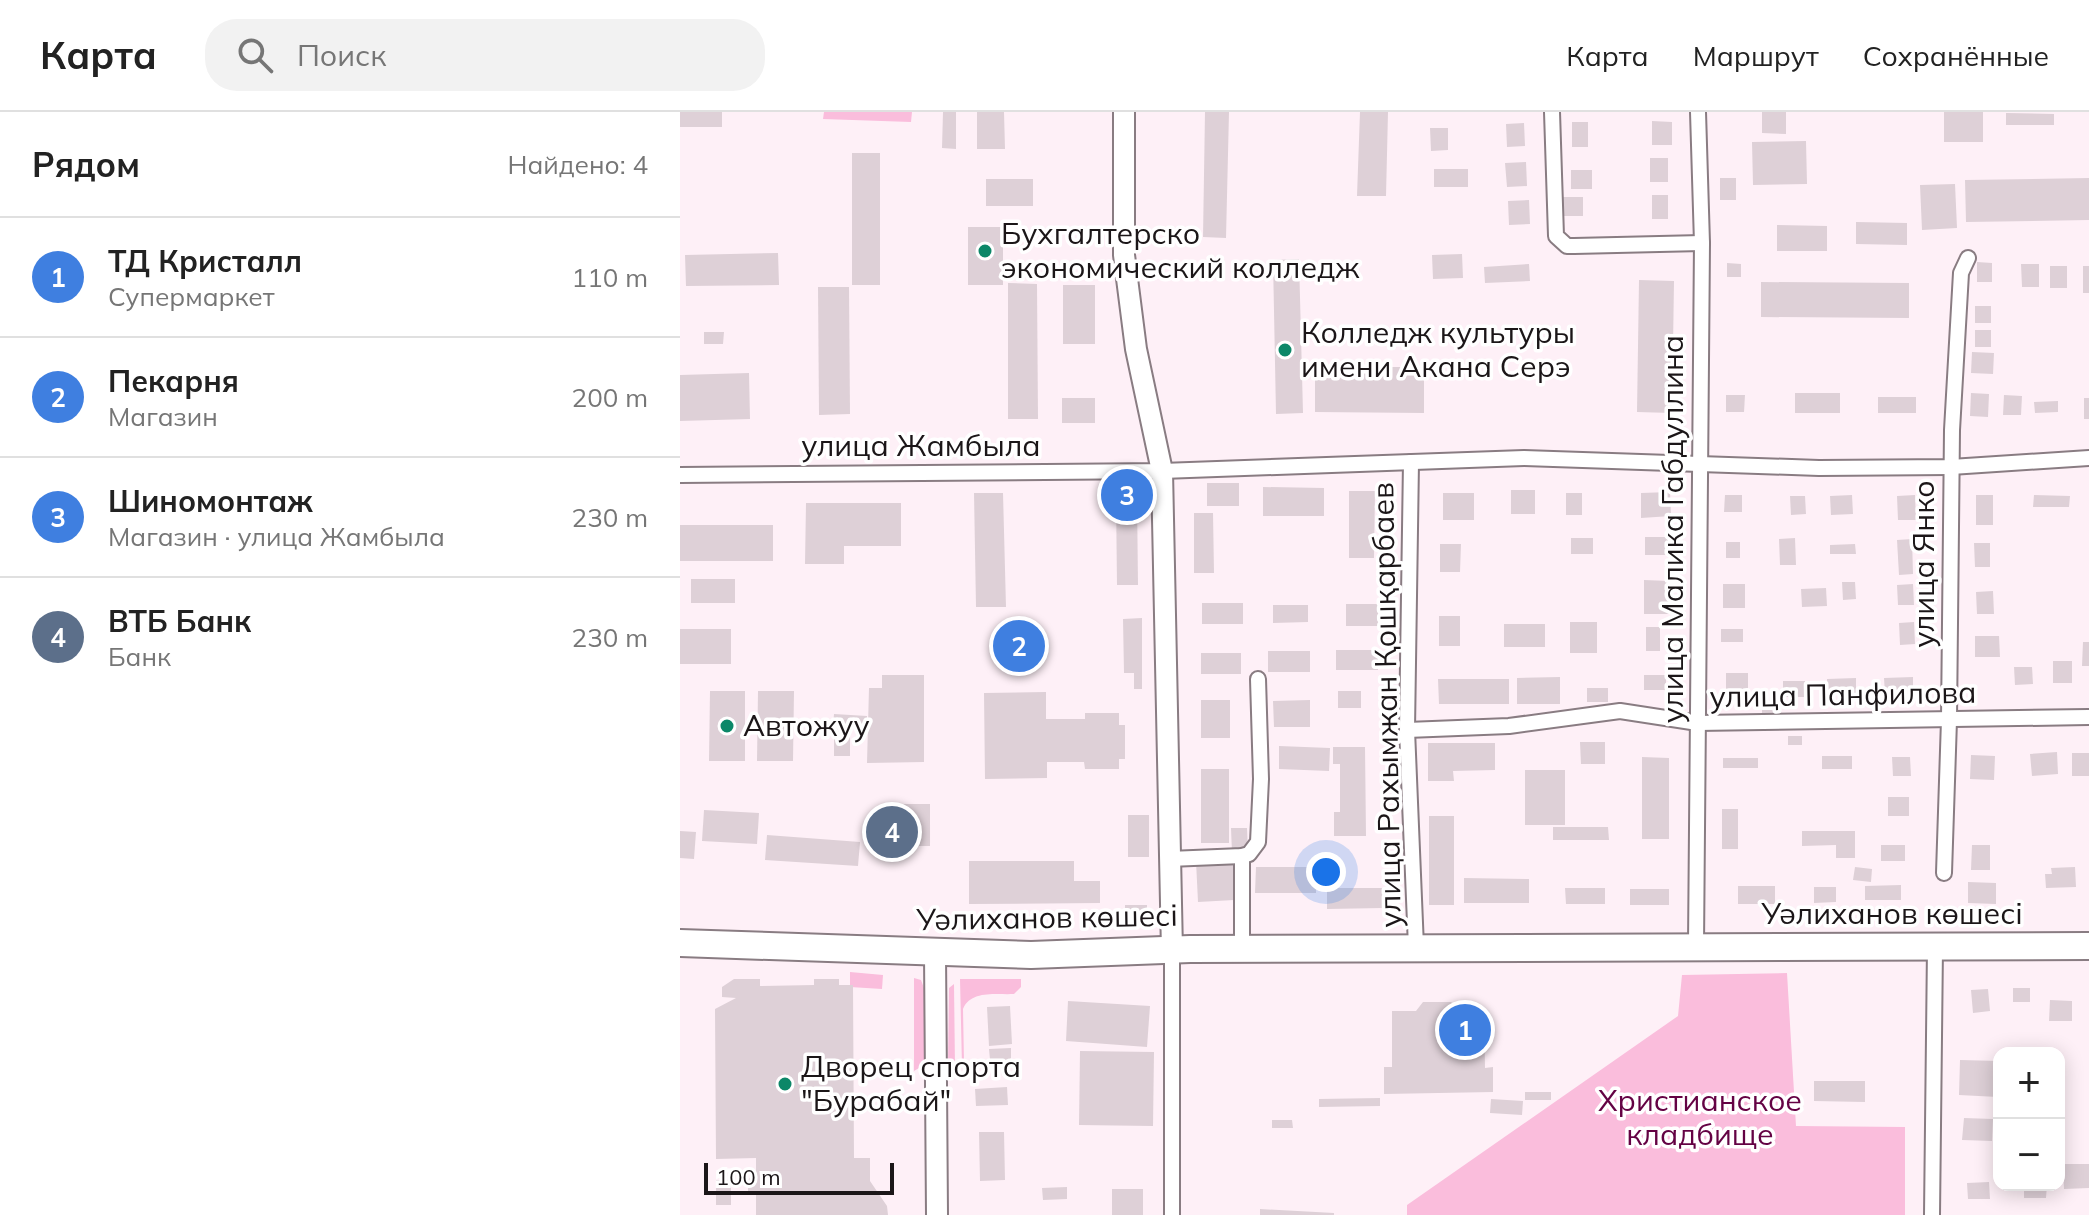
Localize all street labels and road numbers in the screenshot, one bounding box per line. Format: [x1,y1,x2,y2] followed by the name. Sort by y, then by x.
[1653,335,1691,723] street label: улица Малика Габдуллина
[801,426,1041,464] street label: улица Жамбыла
[1904,480,1942,648] street label: улица Янко
[1363,482,1409,928] street label: улица Рахымжан Қошқарбаев
[1709,673,1977,715] street label: улица Панфилова
[1760,894,2023,932] street label: Уәлиханов көшесі
[915,896,1178,938] street label: Уәлиханов көшесі

